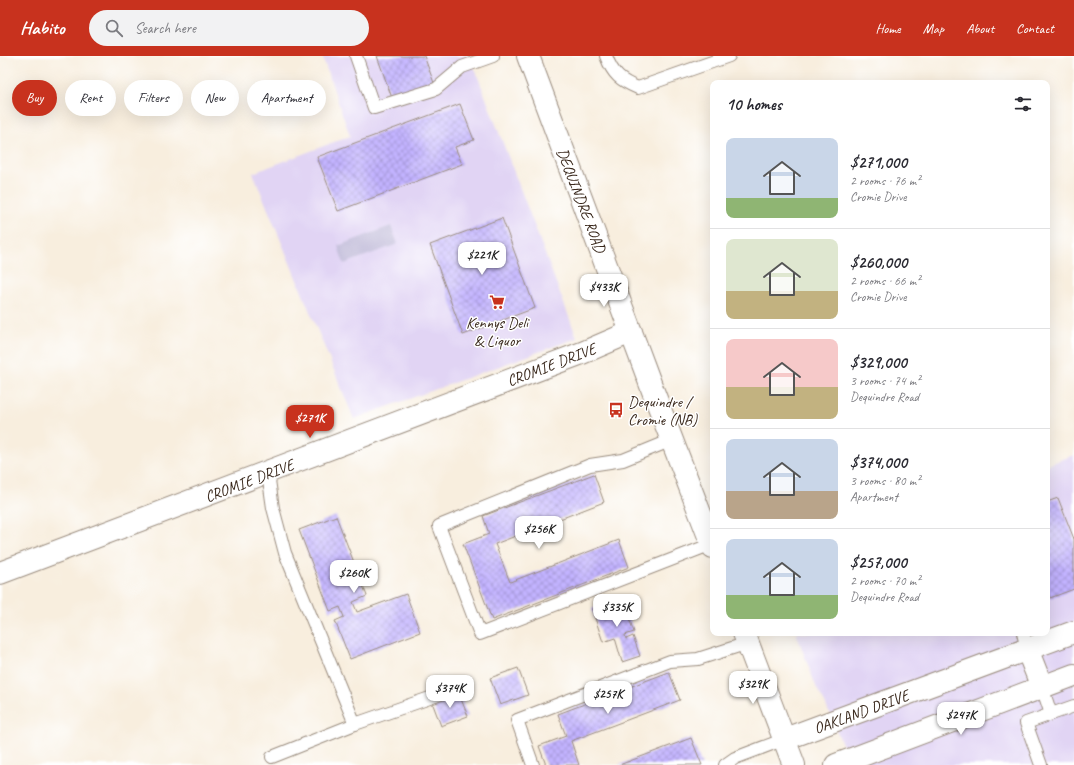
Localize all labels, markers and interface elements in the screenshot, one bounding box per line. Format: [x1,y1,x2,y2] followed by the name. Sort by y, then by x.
[89,10,369,46] search box
[20,16,65,40] text: Habito
[103,17,125,39] icon: search
[135,19,196,38] text: Search here
[875,20,901,37] text: Home
[923,20,944,37] text: Map
[966,20,994,37] text: About
[1016,20,1054,37] text: Contact
[12,80,57,116] chip: Buy
[65,80,116,116] chip: Rent
[124,80,183,116] chip: Filters
[191,80,239,116] chip: New
[247,80,326,116] chip: Apartment
[1012,93,1034,115] icon: filters
[726,94,782,115] text: 10 homes
[552,145,611,257] street label: DEQUINDRE ROAD
[850,152,907,173] text: $271,000
[758,154,806,202] icon: home
[850,173,920,189] text: 2 rooms · 76 m²
[850,189,906,205] text: Cromie Drive
[454,242,510,276] pin: $221K
[467,247,497,263] text: $221K
[850,252,907,273] text: $260,000
[758,255,806,303] icon: home
[850,273,920,289] text: 2 rooms · 66 m²
[576,274,632,308] pin: $433K
[589,279,619,295] text: $433K
[850,289,906,305] text: Cromie Drive
[488,293,506,311] supermarket icon: Kennys Deli & Liquor
[466,313,530,351] place label: Kennys Deli & Liquor
[504,338,601,391] street label: CROMIE DRIVE
[850,352,907,373] text: $329,000
[758,355,806,403] icon: home
[850,373,920,389] text: 3 rooms · 74 m²
[850,389,919,405] text: Dequindre Road
[628,392,698,430] place label: Dequindre / Cromie (NB)
[607,401,625,419] bus stop icon: Dequindre / Cromie (NB)
[282,405,338,439] pin: $271K
[295,410,325,426] text: $271K
[850,452,907,473] text: $374,000
[202,454,299,507] street label: CROMIE DRIVE
[758,455,806,503] icon: home
[850,473,920,489] text: 3 rooms · 80 m²
[850,489,898,505] text: Apartment
[511,516,567,550] pin: $256K
[524,521,554,537] text: $256K
[850,552,907,573] text: $257,000
[758,555,806,603] icon: home
[326,560,382,594] pin: $260K
[339,565,369,581] text: $260K
[850,573,920,589] text: 2 rooms · 70 m²
[850,589,919,605] text: Dequindre Road
[589,594,645,628] pin: $335K
[602,599,632,615] text: $335K
[725,671,781,705] pin: $329K
[422,675,478,709] pin: $374K
[738,676,768,692] text: $329K
[435,680,465,696] text: $374K
[580,681,636,715] pin: $257K
[811,685,914,738] street label: OAKLAND DRIVE
[593,686,623,702] text: $257K
[933,702,989,736] pin: $247K
[946,707,976,723] text: $247K

